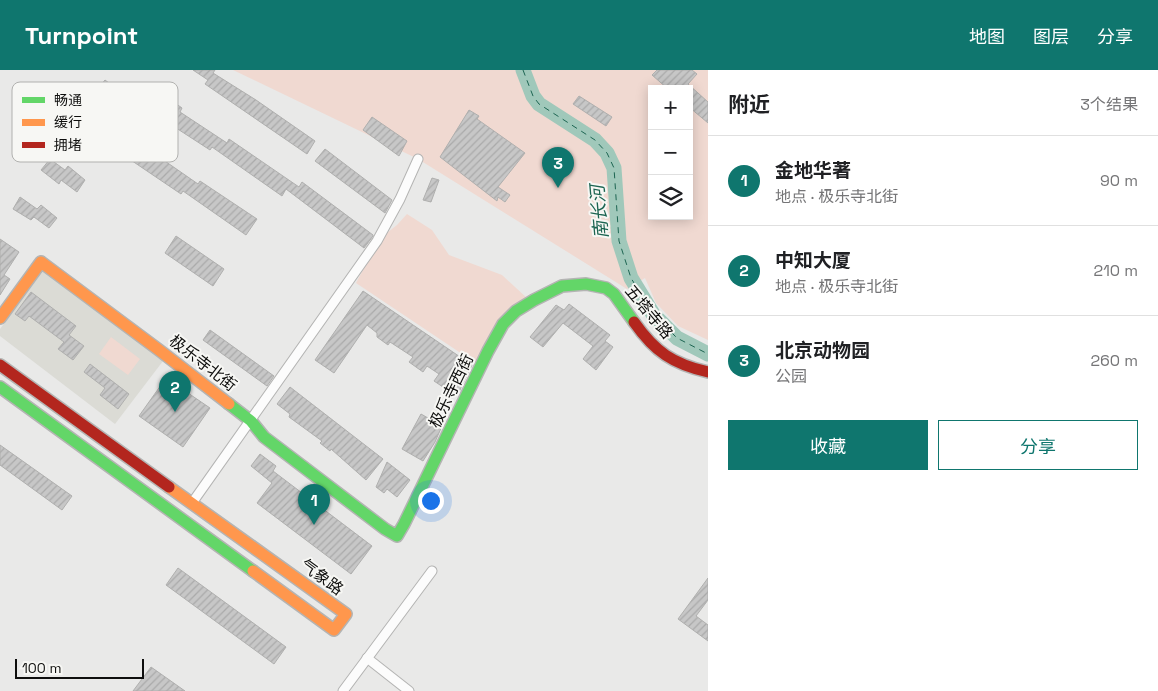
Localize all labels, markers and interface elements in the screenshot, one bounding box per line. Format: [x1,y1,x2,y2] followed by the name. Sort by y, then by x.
[25,20,138,51] text: Turnpoint
[969,25,1005,48] text: 地图
[1033,25,1069,48] text: 图层
[1097,25,1133,48] text: 分享
[12,82,178,162] legend
[648,85,693,220] map controls
[648,85,693,130] button: +
[54,91,82,109] text: 畅通
[728,91,770,118] text: 附近
[1080,94,1138,115] text: 3个结果
[54,113,82,131] text: 缓行
[648,130,693,175] button: −
[54,136,82,154] text: 拥堵
[542,147,574,188] pin: 3
[775,158,851,183] text: 金地华著
[740,170,748,191] text: 1
[1100,170,1138,191] text: 90 m
[648,175,693,220] button: layers
[585,181,613,240] water label: 南长河
[775,186,898,207] text: 地点 · 极乐寺北街
[775,248,851,273] text: 中知大厦
[739,260,749,281] text: 2
[1094,260,1138,281] text: 210 m
[775,276,898,297] text: 地点 · 极乐寺北街
[620,281,678,343] street label: 五塔寺路
[165,330,241,396] street label: 极乐寺北街
[775,338,870,363] text: 北京动物园
[424,350,478,432] street label: 极乐寺西街
[739,350,749,371] text: 3
[1090,350,1138,371] text: 260 m
[775,366,807,387] text: 公园
[159,371,191,412] pin: 2
[728,420,928,470] button: 收藏
[938,420,1138,470] button: 分享
[298,484,330,525] pin: 1
[418,488,444,514] your location
[296,554,348,600] street label: 气象路
[15,656,144,679] scale bar
[22,659,61,677] text: 100 m

